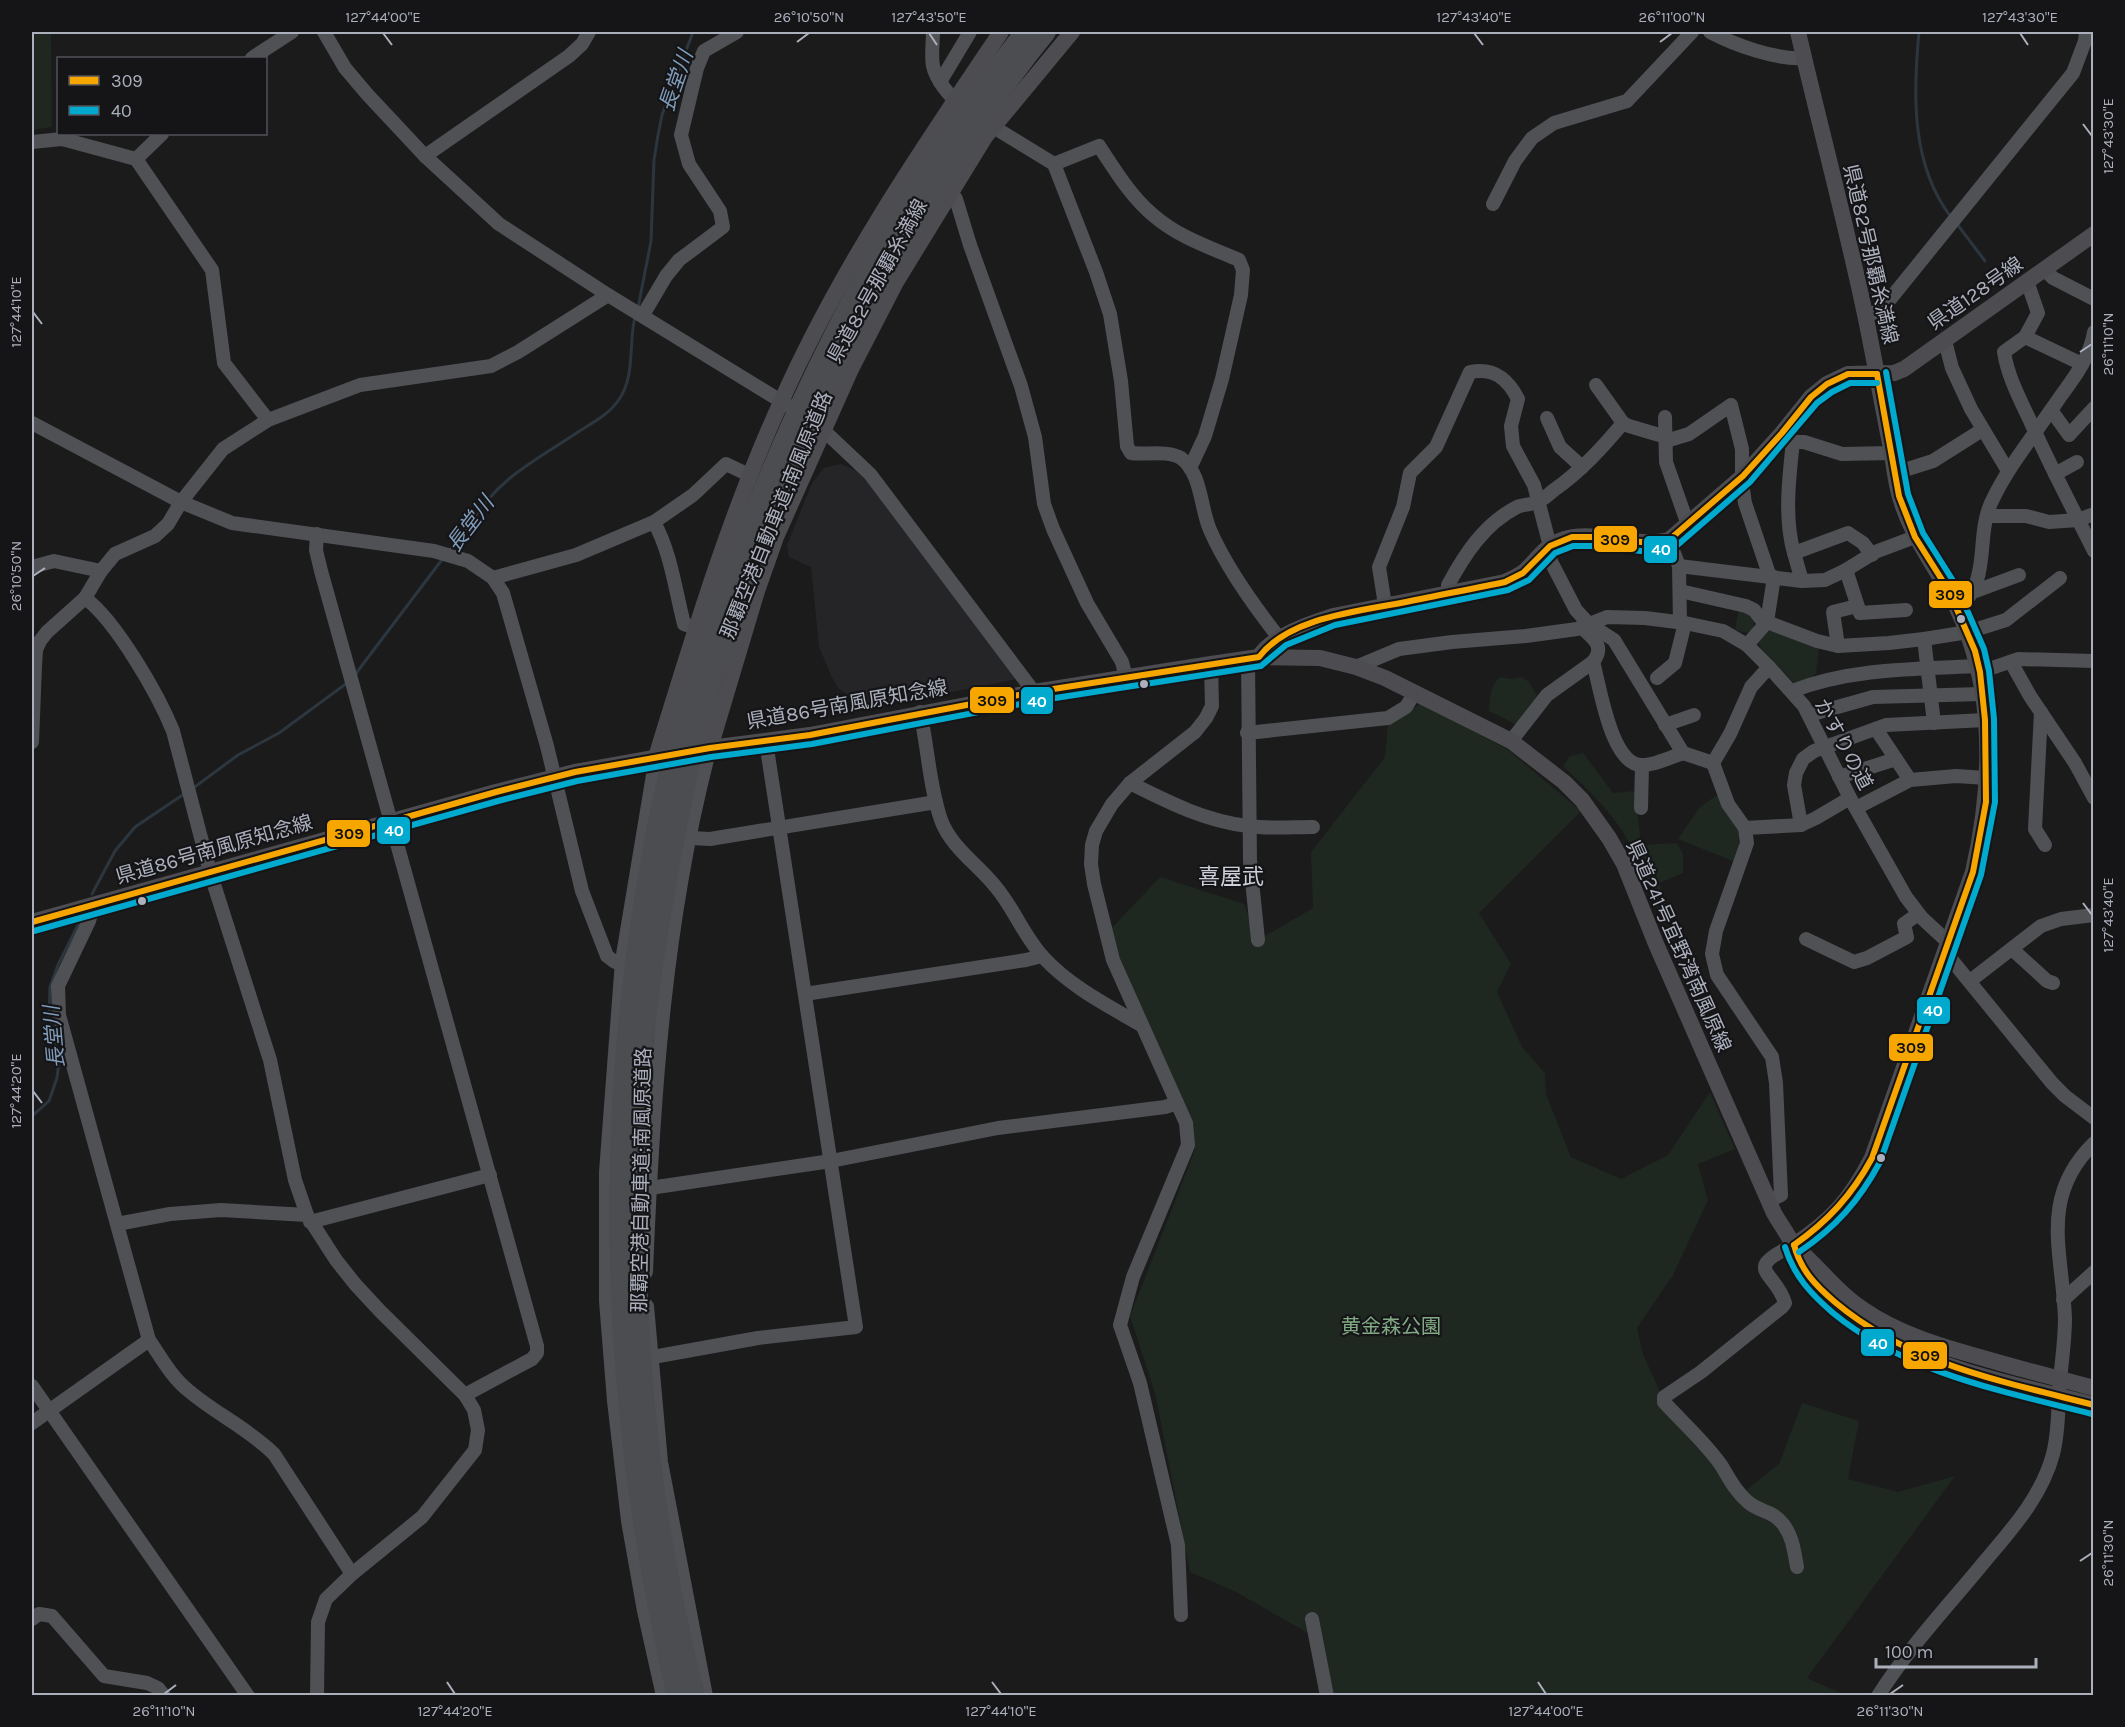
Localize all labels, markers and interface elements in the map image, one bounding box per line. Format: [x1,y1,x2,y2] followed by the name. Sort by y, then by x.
[345,8,421,26] text: 127°44'00"E
[774,8,844,26] text: 26°10'50"N
[891,8,967,26] text: 127°43'50"E
[1436,8,1512,26] text: 127°43'40"E
[1639,8,1705,26] text: 26°11'00"N
[1982,8,2058,26] text: 127°43'30"E
[654,45,698,115] water label: 長堂川
[57,57,267,135] legend
[111,70,143,92] text: 309
[2099,98,2117,174] text: 127°43'30"E
[111,100,132,122] text: 40
[1839,162,1902,346] street label: 県道82号那覇糸満線
[823,195,932,367] street label: 県道82号那覇糸満線
[1923,252,2027,335] street label: 県道128号線
[7,276,25,348] text: 127°44'10"E
[2099,312,2117,376] text: 26°11'10"N
[716,388,837,642] street label: 那覇空港自動車道;南風原道路
[441,490,500,556] water label: 長堂川
[1593,525,1638,553] line badge: 309
[1600,530,1630,549] text: 309
[1643,535,1678,564] line badge: 40
[1651,540,1671,559] text: 40
[7,541,25,611] text: 26°10'50"N
[1928,580,1973,609] line badge: 309
[1935,585,1965,604] text: 309
[1955,613,1967,625] unlabelled marker
[745,675,949,734] street label: 県道86号南風原知念線
[1138,678,1150,690] unlabelled marker
[969,686,1015,714] line badge: 309
[1020,686,1054,715] line badge: 40
[977,691,1007,710] text: 309
[1027,692,1047,711] text: 40
[1810,695,1877,794] street label: かすりの道
[113,810,315,889] street label: 県道86号南風原知念線
[376,816,411,845] line badge: 40
[326,819,371,848] line badge: 309
[384,821,404,840] text: 40
[334,824,364,843] text: 309
[1621,837,1736,1056] street label: 県道241号宜野湾南風原線
[1198,864,1264,890] district label: 喜屋武
[2099,877,2117,953] text: 127°43'40"E
[136,895,148,907] unlabelled marker
[1916,996,1951,1025] line badge: 40
[1923,1001,1943,1020] text: 40
[39,1003,69,1069] water label: 長堂川
[1888,1033,1934,1062] line badge: 309
[1896,1038,1926,1057] text: 309
[628,1047,655,1313] street label: 那覇空港自動車道;南風原道路
[7,1053,25,1129] text: 127°44'20"E
[1875,1152,1887,1164] unlabelled marker
[1341,1315,1441,1338] park label: 黄金森公園
[1860,1328,1895,1357] line badge: 40
[1868,1334,1888,1353] text: 40
[1902,1341,1948,1370] line badge: 309
[1910,1346,1940,1365] text: 309
[2099,1520,2117,1586] text: 26°11'30"N
[1876,1631,2036,1669] scale bar
[1885,1641,1933,1663] text: 100 m
[132,1702,196,1720] text: 26°11'10"N
[417,1702,493,1720] text: 127°44'20"E
[965,1702,1037,1720] text: 127°44'10"E
[1508,1702,1584,1720] text: 127°44'00"E
[1857,1702,1923,1720] text: 26°11'30"N

